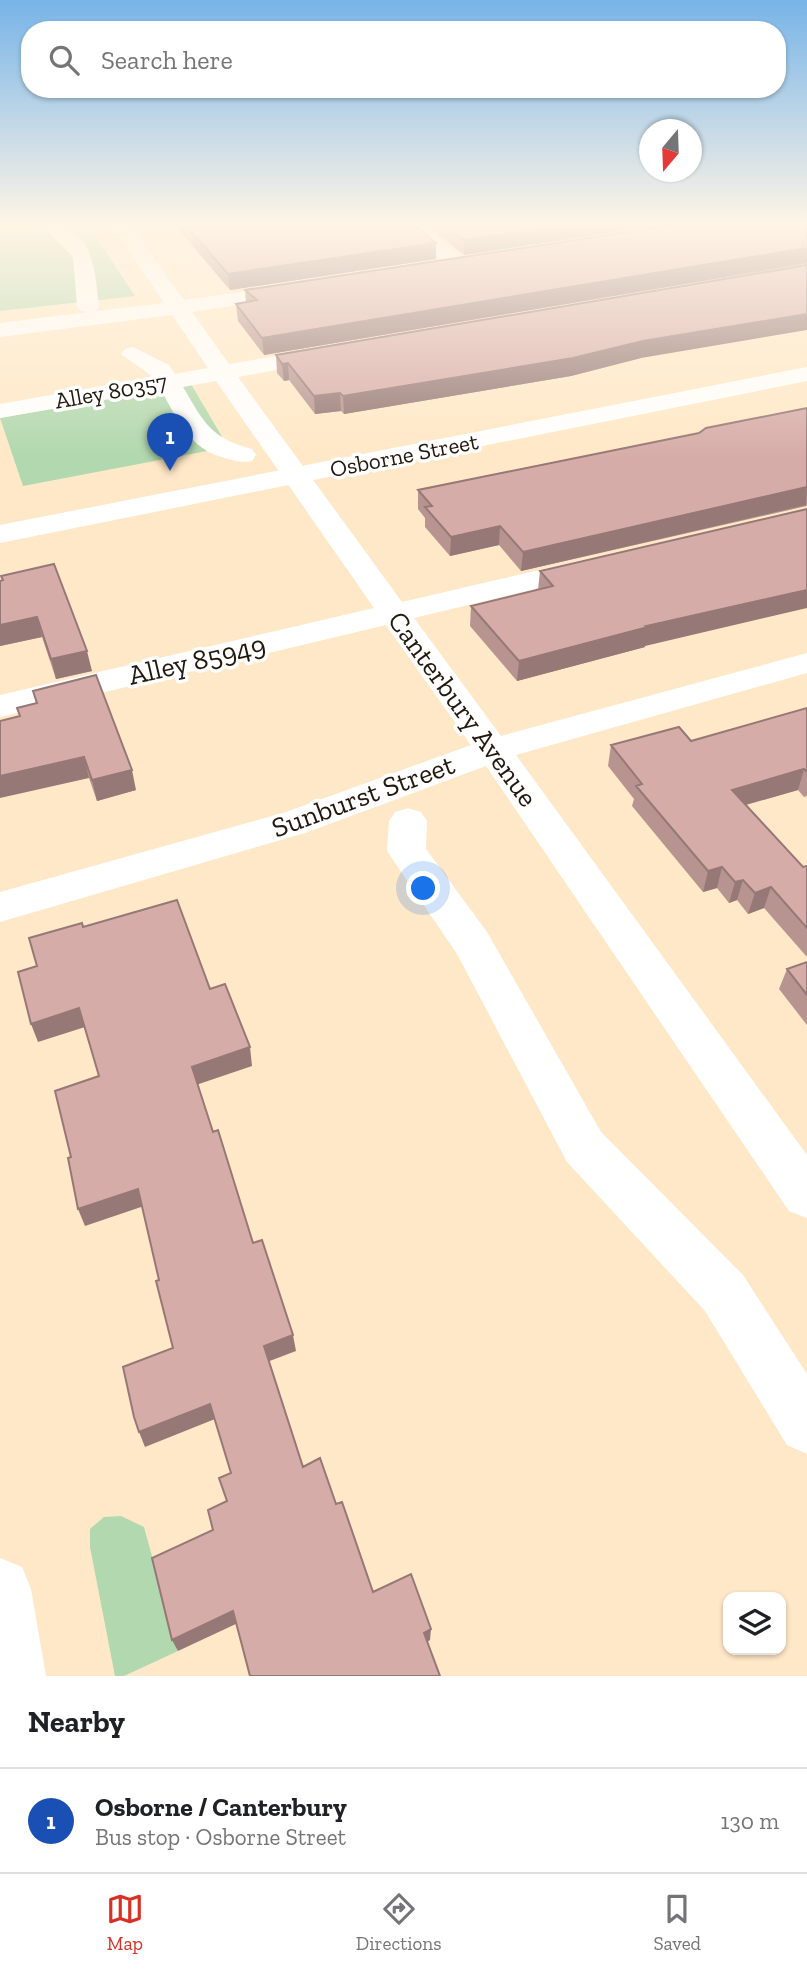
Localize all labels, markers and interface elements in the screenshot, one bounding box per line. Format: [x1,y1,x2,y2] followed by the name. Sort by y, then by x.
[21,21,786,98] search box
[45,41,83,79] icon: search
[101,44,233,76] text: Search here
[639,119,702,182] north arrow
[53,367,169,415] street label: Alley 80357
[147,413,193,471] pin: 1
[328,427,481,483] street label: Osborne Street
[381,605,545,813] street label: Canterbury Avenue
[125,628,269,692] street label: Alley 85949
[267,747,459,844] street label: Sunburst Street
[406,871,440,905] your location
[723,1592,786,1655] map controls
[723,1592,786,1655] button: layers
[28,1704,125,1740] text: Nearby
[95,1791,347,1823] text: Osborne / Canterbury
[46,1807,56,1835] text: 1
[721,1807,779,1835] text: 130 m
[95,1823,346,1851] text: Bus stop · Osborne Street
[106,1890,144,1955] tab: Map
[356,1890,442,1955] tab: Directions
[653,1890,701,1955] tab: Saved

